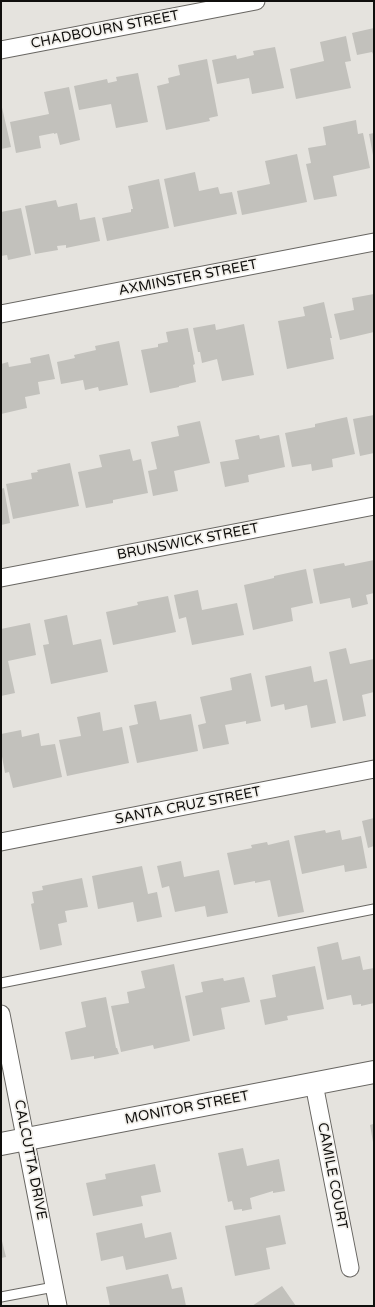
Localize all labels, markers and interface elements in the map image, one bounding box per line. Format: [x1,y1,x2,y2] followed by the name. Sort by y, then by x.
[29,7,181,53] street label: CHADBOURN STREET
[117,256,259,300] street label: AXMINSTER STREET
[116,520,260,564] street label: BRUNSWICK STREET
[114,784,262,828] street label: SANTA CRUZ STREET
[123,1088,251,1128] street label: MONITOR STREET
[10,1099,50,1221] street label: CALCUTTA DRIVE
[313,1121,351,1231] street label: CAMILE COURT

